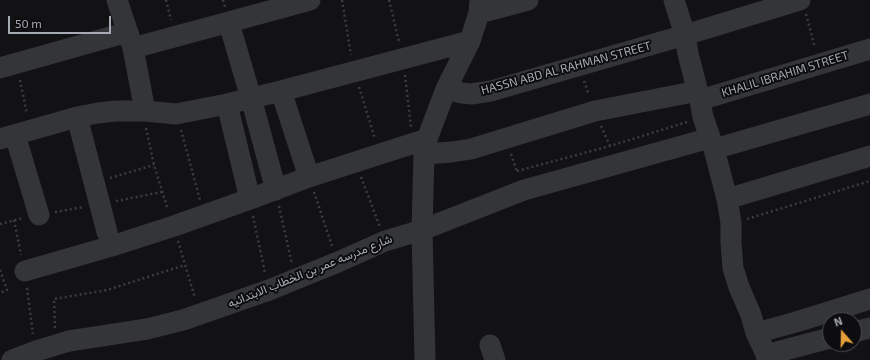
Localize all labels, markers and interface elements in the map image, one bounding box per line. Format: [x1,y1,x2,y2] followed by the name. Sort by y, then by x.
[10,8,113,34] scale bar
[15,16,42,30] text: 50 m
[479,38,653,98] street label: HASSN ABD AL RAHMAN STREET
[720,48,850,100] street label: KHALIL IBRAHIM STREET
[226,231,394,311] street label: شارع مدرسه عمر بن الخطاب الابتدائيه
[822,312,862,352] north arrow
[832,314,844,329] text: N

